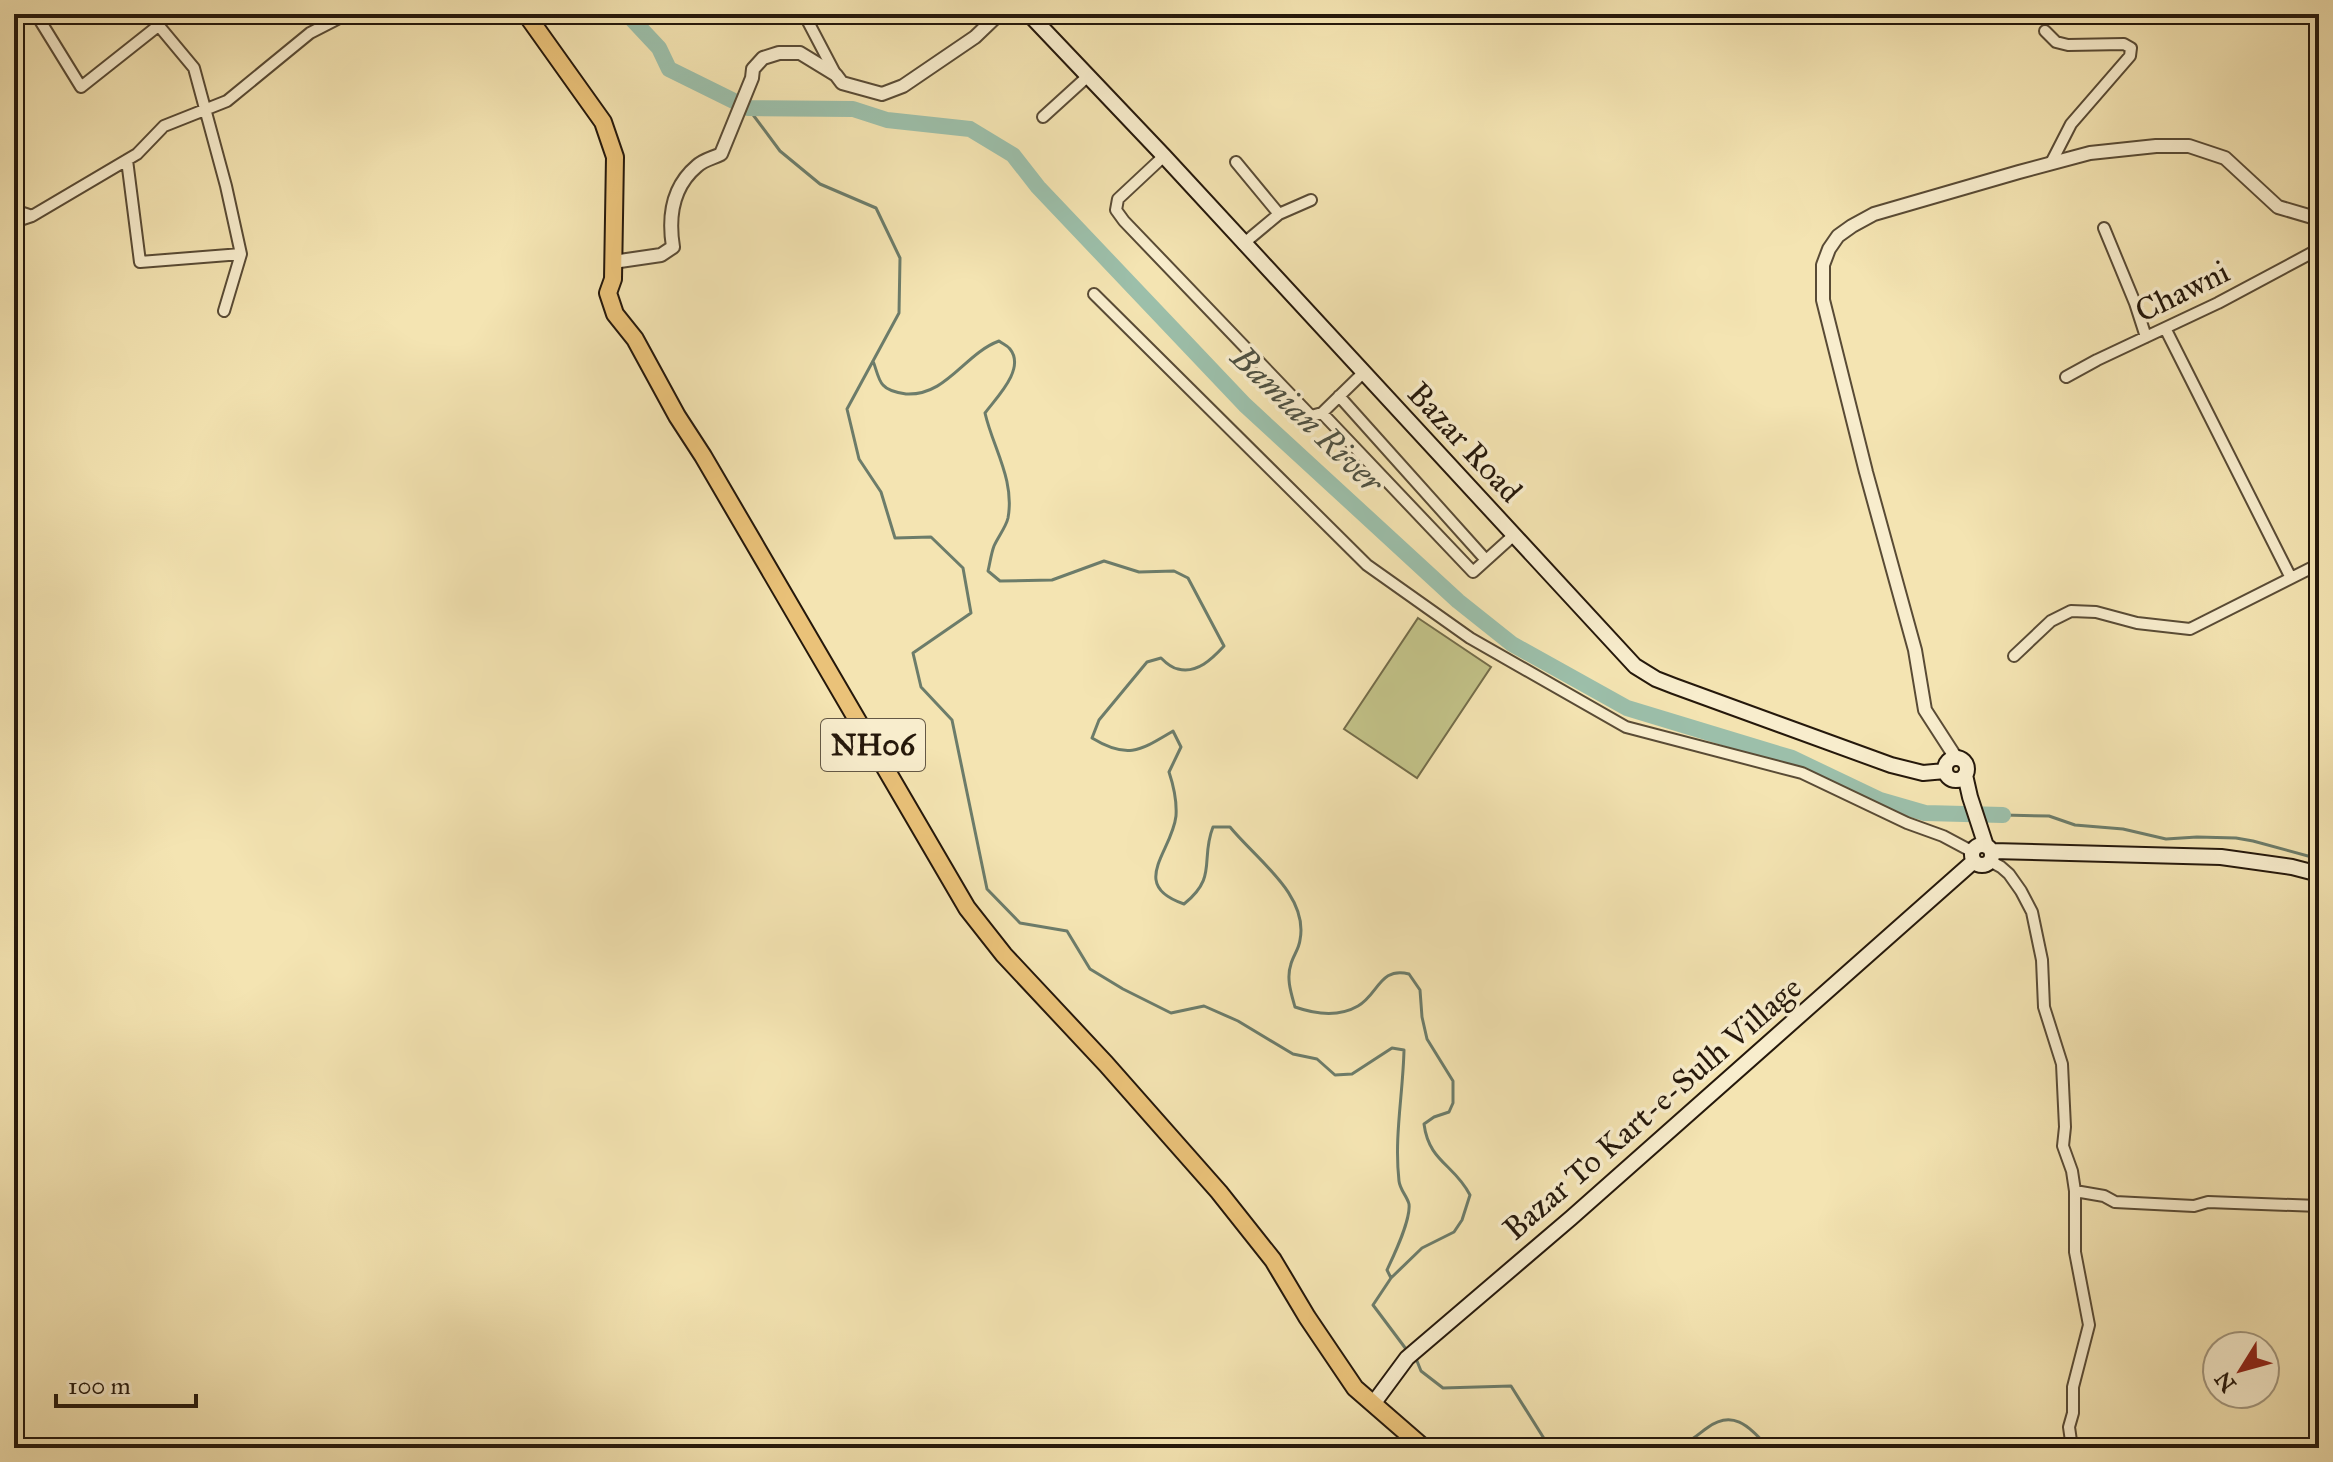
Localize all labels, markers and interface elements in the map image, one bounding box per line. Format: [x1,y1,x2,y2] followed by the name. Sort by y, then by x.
[2129,252,2236,331] street label: Chawni
[1222,335,1393,503] water label: Bamian River
[1399,374,1530,511] street label: Bazar Road
[821,719,925,771] road number: NH06
[1495,968,1809,1249] street label: Bazar To Kart-e-Sulh Village
[2201,1330,2281,1410] north arrow
[56,1358,196,1408] scale bar
[2209,1366,2242,1397] text: N
[68,1371,131,1401] text: 100 m

